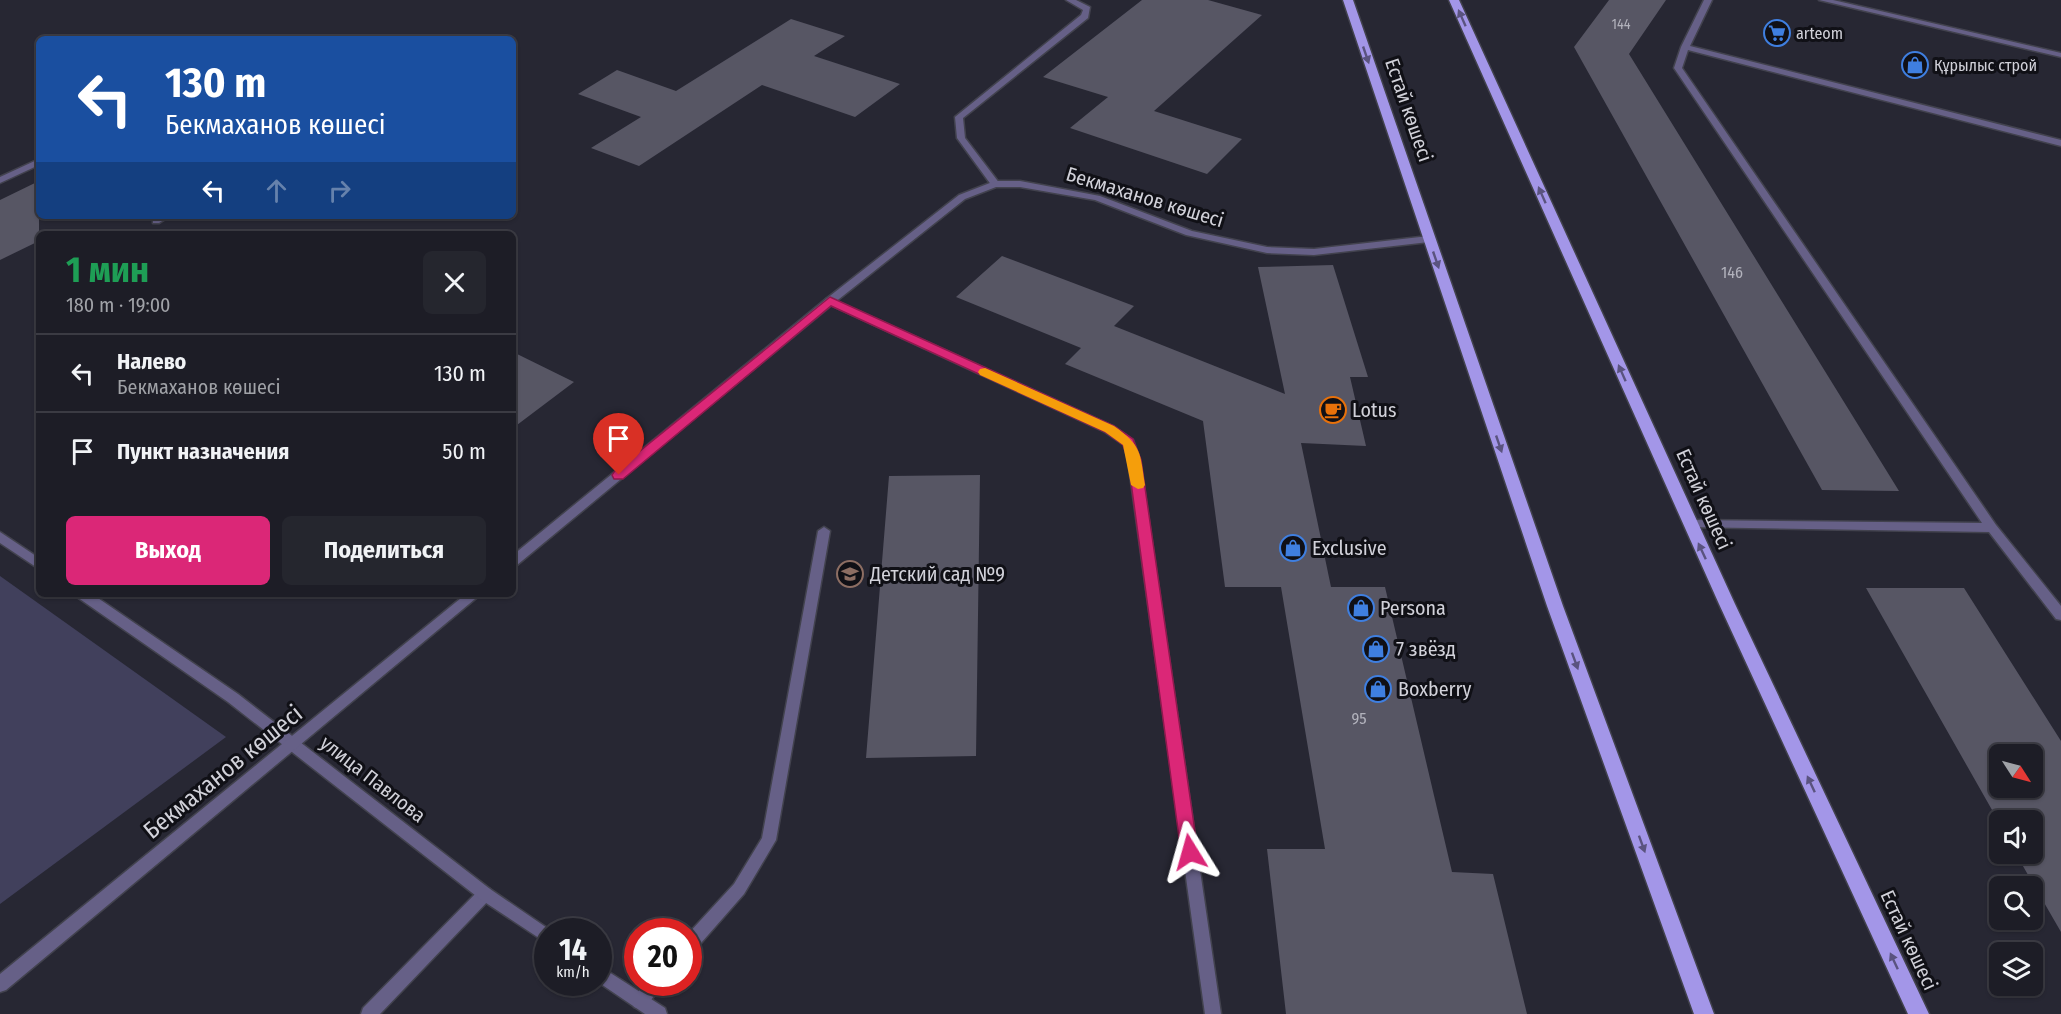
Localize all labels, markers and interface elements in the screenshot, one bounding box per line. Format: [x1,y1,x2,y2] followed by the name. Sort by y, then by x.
[1457,8,1467,26] one-way arrow
[1611,16,1631,33] house number: 144
[1762,18,1792,48] supermarket icon: arteom
[1796,24,1843,43] place label: arteom
[1362,46,1372,64] one-way arrow
[1900,50,1930,80] shop icon: Құрылыс строй
[1380,55,1438,165] street label: Естай көшесі
[1934,56,2037,75] place label: Құрылыс строй
[165,58,266,108] text: 130 m
[66,60,144,138] icon: left
[165,109,386,141] text: Бекмаханов көшесі
[1063,162,1227,232] street label: Бекмаханов көшесі
[197,174,230,207] icon: left
[260,174,293,207] icon: ahead
[323,174,356,207] icon: right
[1537,186,1547,204] one-way arrow
[66,248,149,292] text: 1 мин
[423,251,486,314] button: close
[1431,251,1441,269] one-way arrow
[1721,263,1743,282] house number: 146
[66,293,171,317] text: 180 m · 19:00
[117,348,186,375] text: Налево
[66,357,99,390] icon: left
[434,360,486,387] text: 130 m
[1617,364,1627,382] one-way arrow
[117,375,280,399] text: Бекмаханов көшесі
[1318,395,1348,425] cafe icon: Lotus
[1352,398,1396,422] place label: Lotus
[593,413,644,475] pin
[602,422,635,455] icon: arrive
[66,435,99,468] icon: arrive
[1495,435,1504,453] one-way arrow
[117,438,289,465] text: Пункт назначения
[442,438,486,465] text: 50 m
[1671,445,1737,553] street label: Естай көшесі
[66,516,270,585] button: Выход
[282,516,486,585] button: Поделиться
[1278,533,1308,563] shop icon: Exclusive
[1312,536,1387,560] place label: Exclusive
[1698,542,1707,559] one-way arrow
[835,559,865,589] school or university icon: Детский сад №9
[869,562,1005,586] place label: Детский сад №9
[1346,593,1376,623] shop icon: Persona
[1380,596,1446,620] place label: Persona
[1361,634,1391,664] shop icon: 7 звёзд
[1396,637,1456,661] place label: 7 звёзд
[1570,652,1580,670] one-way arrow
[1363,674,1393,704] shop icon: Boxberry
[1398,677,1472,701] place label: Boxberry
[138,699,308,845] street label: Бекмаханов көшесі
[1351,709,1367,728] house number: 95
[316,730,430,828] street label: улица Павлова
[1989,744,2043,798] north arrow
[1989,744,2043,996] map controls
[1807,776,1816,793] one-way arrow
[1989,810,2043,864] button: sound
[1158,820,1222,884] position arrow
[1637,836,1647,854] one-way arrow
[1989,876,2043,930] button: search
[1875,886,1943,994] street label: Естай көшесі
[624,918,702,996] speed limit sign: 20
[559,932,587,968] text: 14
[1989,942,2043,996] button: layers
[1889,953,1898,970] one-way arrow
[556,963,590,981] text: km/h

